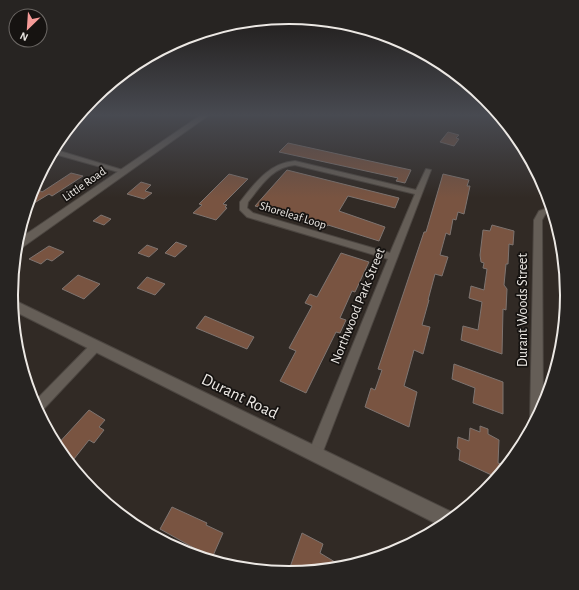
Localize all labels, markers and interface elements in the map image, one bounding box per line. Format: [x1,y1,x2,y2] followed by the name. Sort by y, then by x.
[8,8,48,48] north arrow
[18,30,30,43] text: N
[60,165,108,203] street label: Little Road
[258,199,328,231] street label: Shoreleaf Loop
[328,245,388,366] street label: Northwood Park Street
[516,252,530,367] street label: Durant Woods Street
[199,370,281,422] street label: Durant Road

